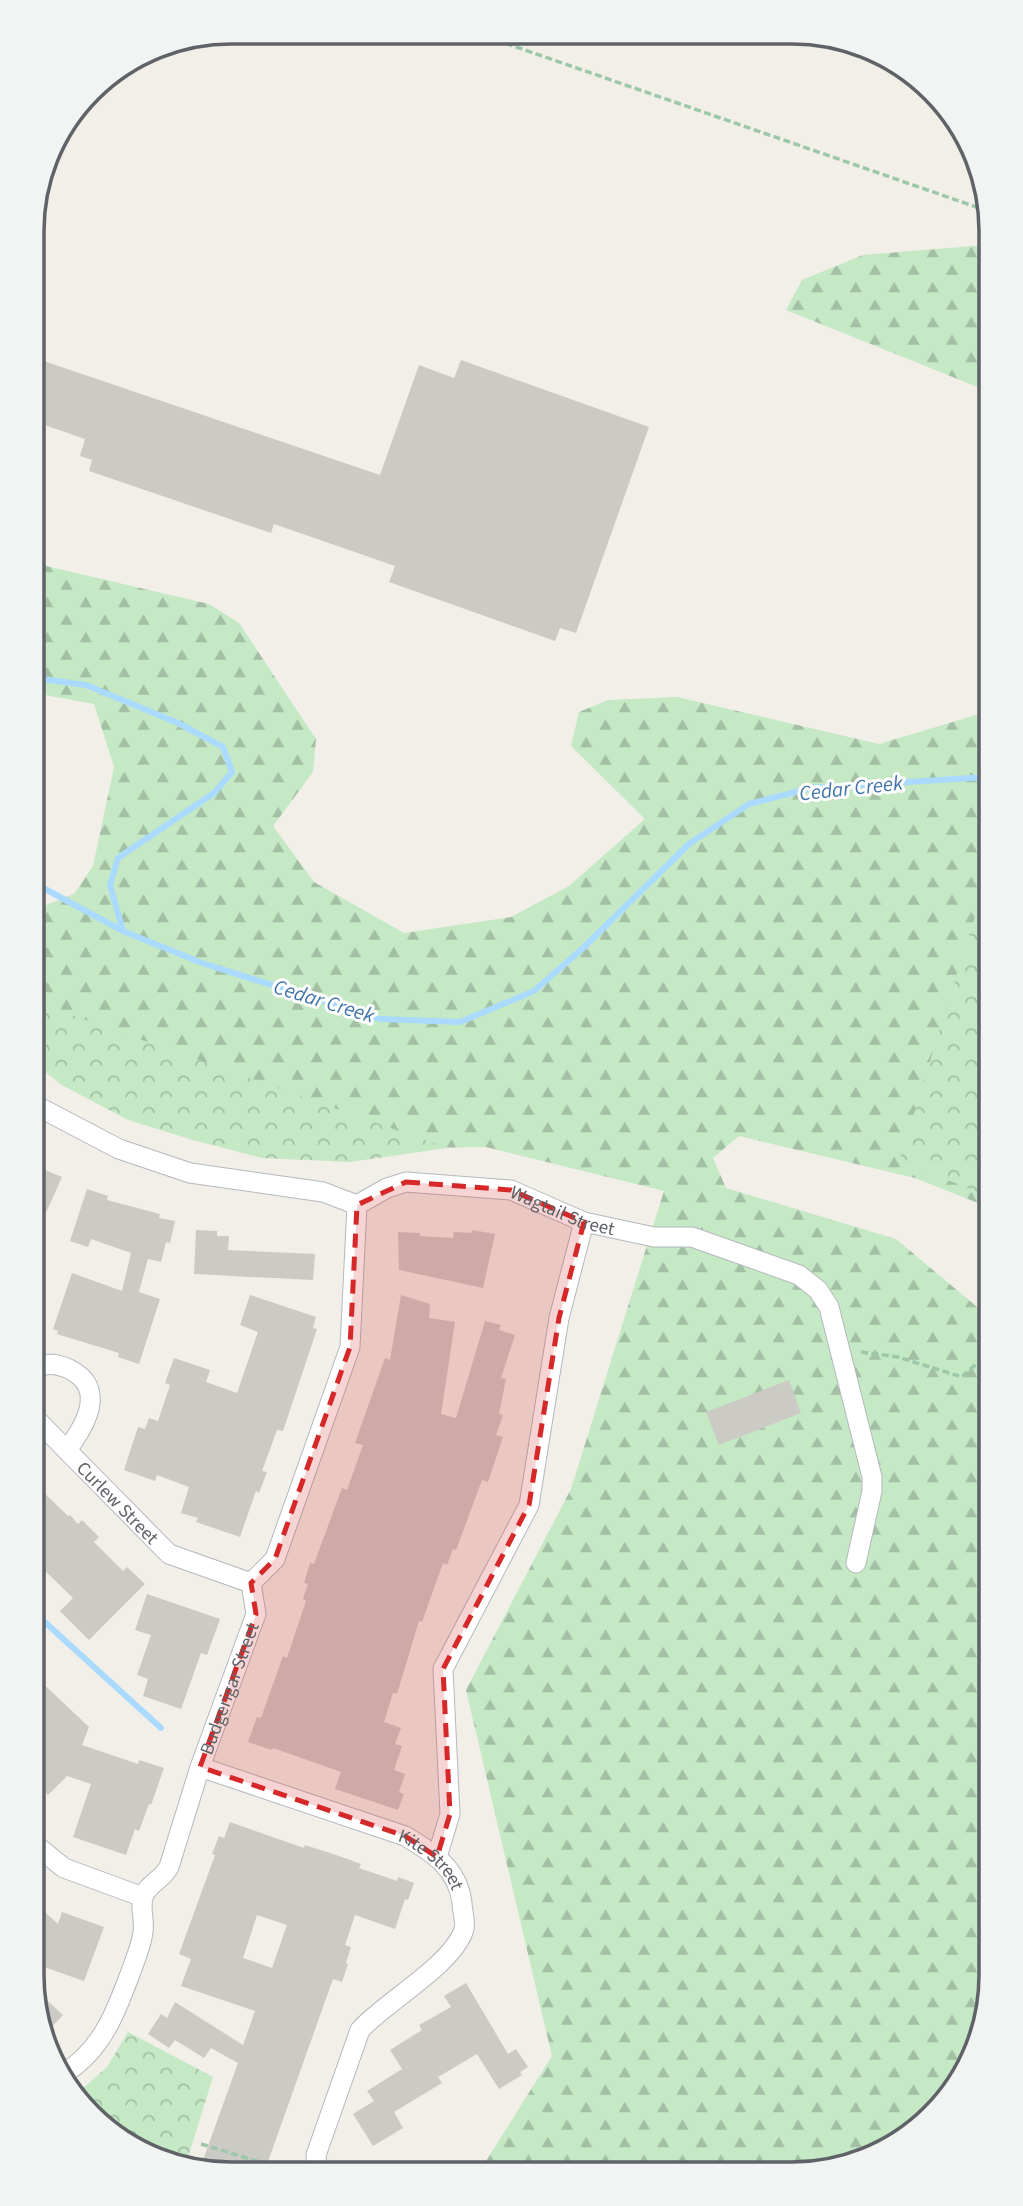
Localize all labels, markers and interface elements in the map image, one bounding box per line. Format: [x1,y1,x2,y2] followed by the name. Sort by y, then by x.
[798,768,905,808] water label: Cedar Creek
[270,971,379,1031] water label: Cedar Creek
[505,1179,618,1243] street label: Wagtail Street
[70,1456,165,1551] street label: Curlew Street
[194,1618,267,1759] street label: Budgerigar Street
[395,1823,470,1895] street label: Kite Street

